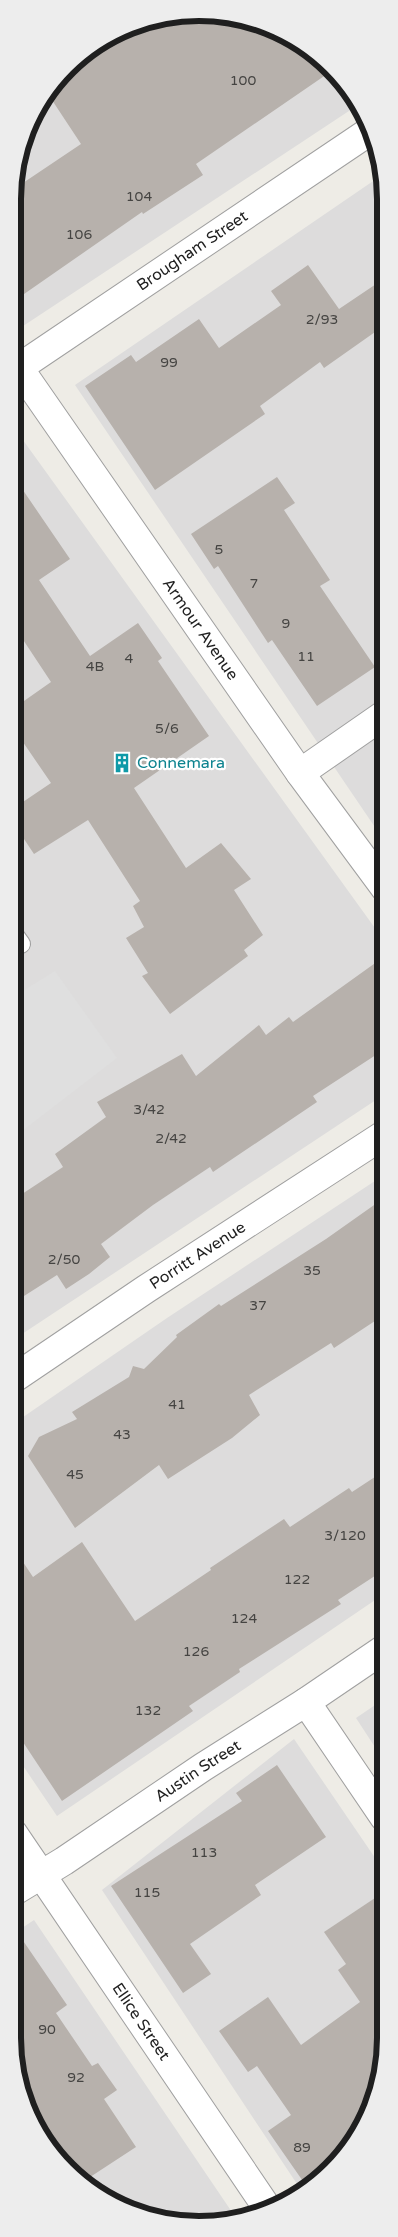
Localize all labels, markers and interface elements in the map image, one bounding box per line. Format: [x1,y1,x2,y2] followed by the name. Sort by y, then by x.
[230,72,256,89] house number: 100
[126,188,152,205] house number: 104
[133,206,252,295] street label: Brougham Street
[66,226,92,243] house number: 106
[306,311,338,328] house number: 2/93
[160,354,178,371] house number: 99
[215,541,223,558] house number: 5
[158,574,243,684] street label: Armour Avenue
[250,575,258,592] house number: 7
[282,615,290,632] house number: 9
[297,648,315,665] house number: 11
[125,650,134,667] house number: 4
[86,658,104,675] house number: 4B
[155,720,179,737] house number: 5/6
[111,752,133,774] building icon: Connemara
[137,753,225,773] place label: Connemara
[133,1101,165,1118] house number: 3/42
[155,1130,187,1147] house number: 2/42
[146,1217,249,1294] street label: Porritt Avenue
[48,1251,80,1268] house number: 2/50
[303,1262,321,1279] house number: 35
[249,1297,267,1314] house number: 37
[168,1396,186,1413] house number: 41
[113,1426,131,1443] house number: 43
[66,1466,84,1483] house number: 45
[324,1527,366,1544] house number: 3/120
[284,1571,310,1588] house number: 122
[231,1610,257,1627] house number: 124
[183,1643,209,1660] house number: 126
[135,1702,161,1719] house number: 132
[151,1736,245,1807] street label: Austin Street
[191,1844,217,1861] house number: 113
[134,1884,160,1901] house number: 115
[108,1979,174,2064] street label: Ellice Street
[38,2021,56,2038] house number: 90
[67,2069,85,2086] house number: 92
[293,2139,311,2156] house number: 89

